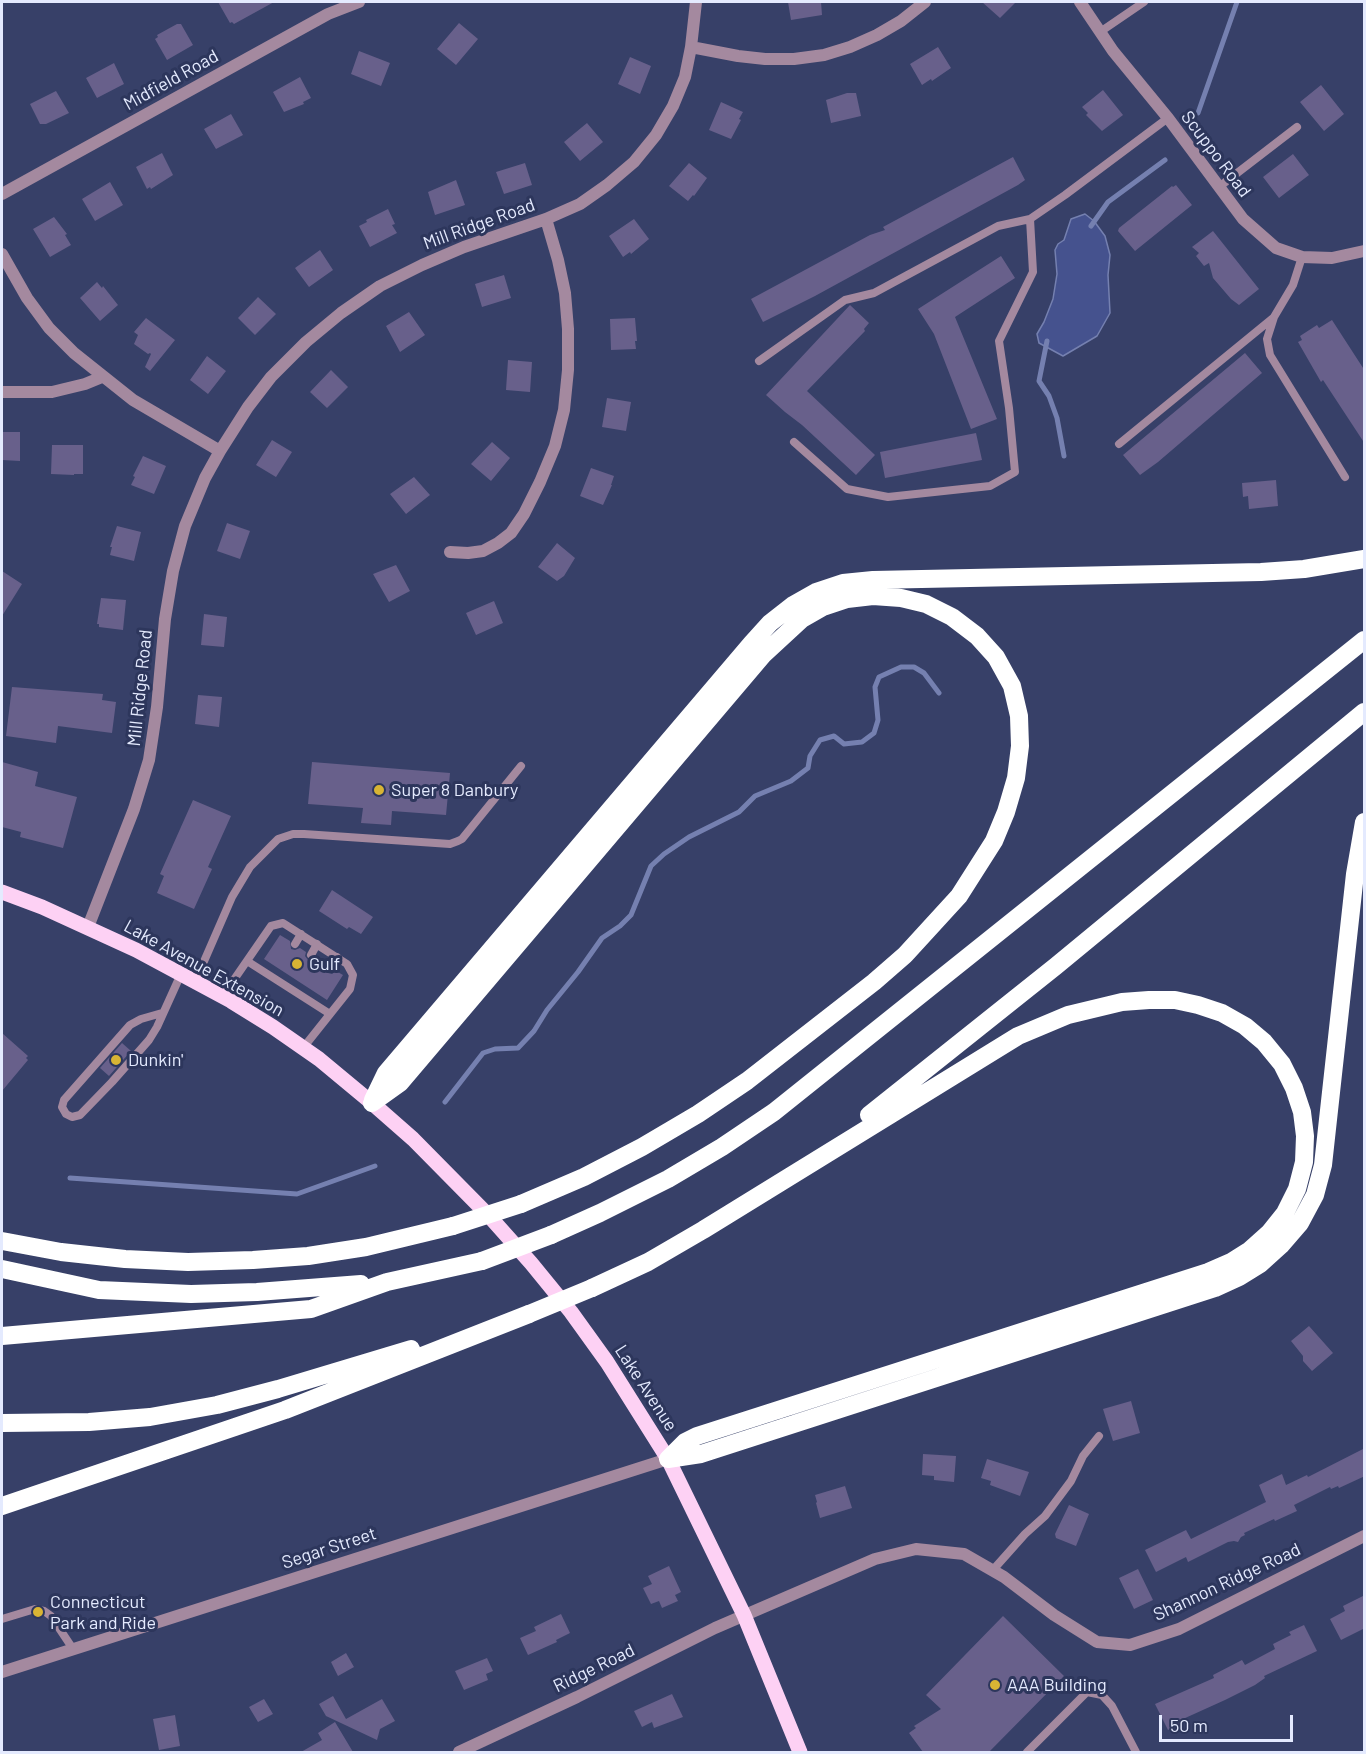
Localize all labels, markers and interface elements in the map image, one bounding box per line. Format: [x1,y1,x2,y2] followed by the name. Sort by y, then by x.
[120,45,222,115] street label: Midfield Road
[1177,107,1255,201] street label: Scuppo Road
[420,194,538,254] street label: Mill Ridge Road
[123,628,157,748] street label: Mill Ridge Road
[391,779,518,801] place label: Super 8 Danbury
[372,783,386,797] marker: Super 8 Danbury
[120,915,288,1021] street label: Lake Avenue Extension
[309,953,340,975] place label: Gulf
[290,957,304,971] marker: Gulf
[128,1049,183,1071] place label: Dunkin'
[109,1053,123,1067] marker: Dunkin'
[610,1341,682,1435] street label: Lake Avenue
[279,1523,379,1573] street label: Segar Street
[1150,1538,1304,1626] street label: Shannon Ridge Road
[50,1591,156,1634] place label: Connecticut Park and Ride
[31,1605,45,1619] marker: Connecticut Park and Ride
[550,1639,638,1697] street label: Ridge Road
[1007,1674,1107,1696] place label: AAA Building
[988,1678,1002,1692] marker: AAA Building
[1162,1703,1296,1741] scale bar
[1170,1714,1208,1736] text: 50 m

